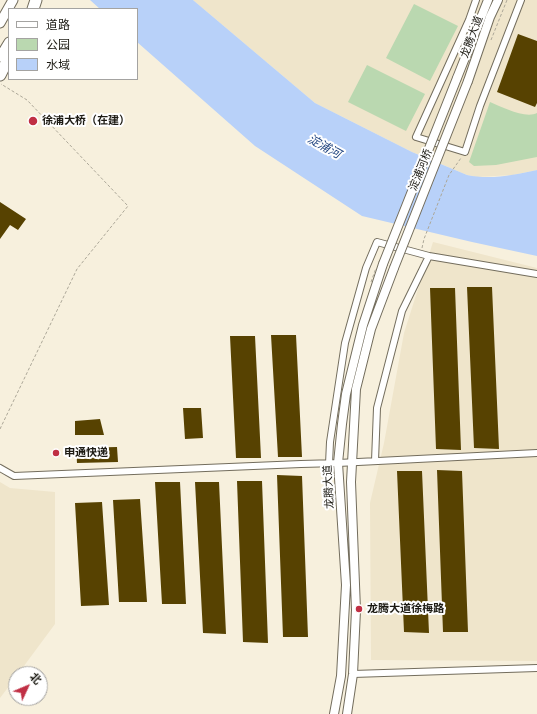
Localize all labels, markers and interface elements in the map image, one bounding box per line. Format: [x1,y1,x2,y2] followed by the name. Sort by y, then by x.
[8,8,138,80] legend
[458,14,486,60] street label: 龙腾大道
[46,16,70,33] text: 道路
[46,36,70,53] text: 公园
[46,56,70,73] text: 水域
[42,114,130,128] place label: 徐浦大桥（在建）
[27,115,39,127] marker: 徐浦大桥（在建）
[305,132,343,162] water label: 淀浦河
[407,147,435,193] street label: 淀浦河桥
[64,446,108,460] place label: 申通快递
[51,448,61,458] marker: 申通快递
[321,465,337,509] street label: 龙腾大道
[367,602,444,616] place label: 龙腾大道徐梅路
[354,604,364,614] marker: 龙腾大道徐梅路
[8,666,48,706] north arrow
[27,669,45,687] text: 北

